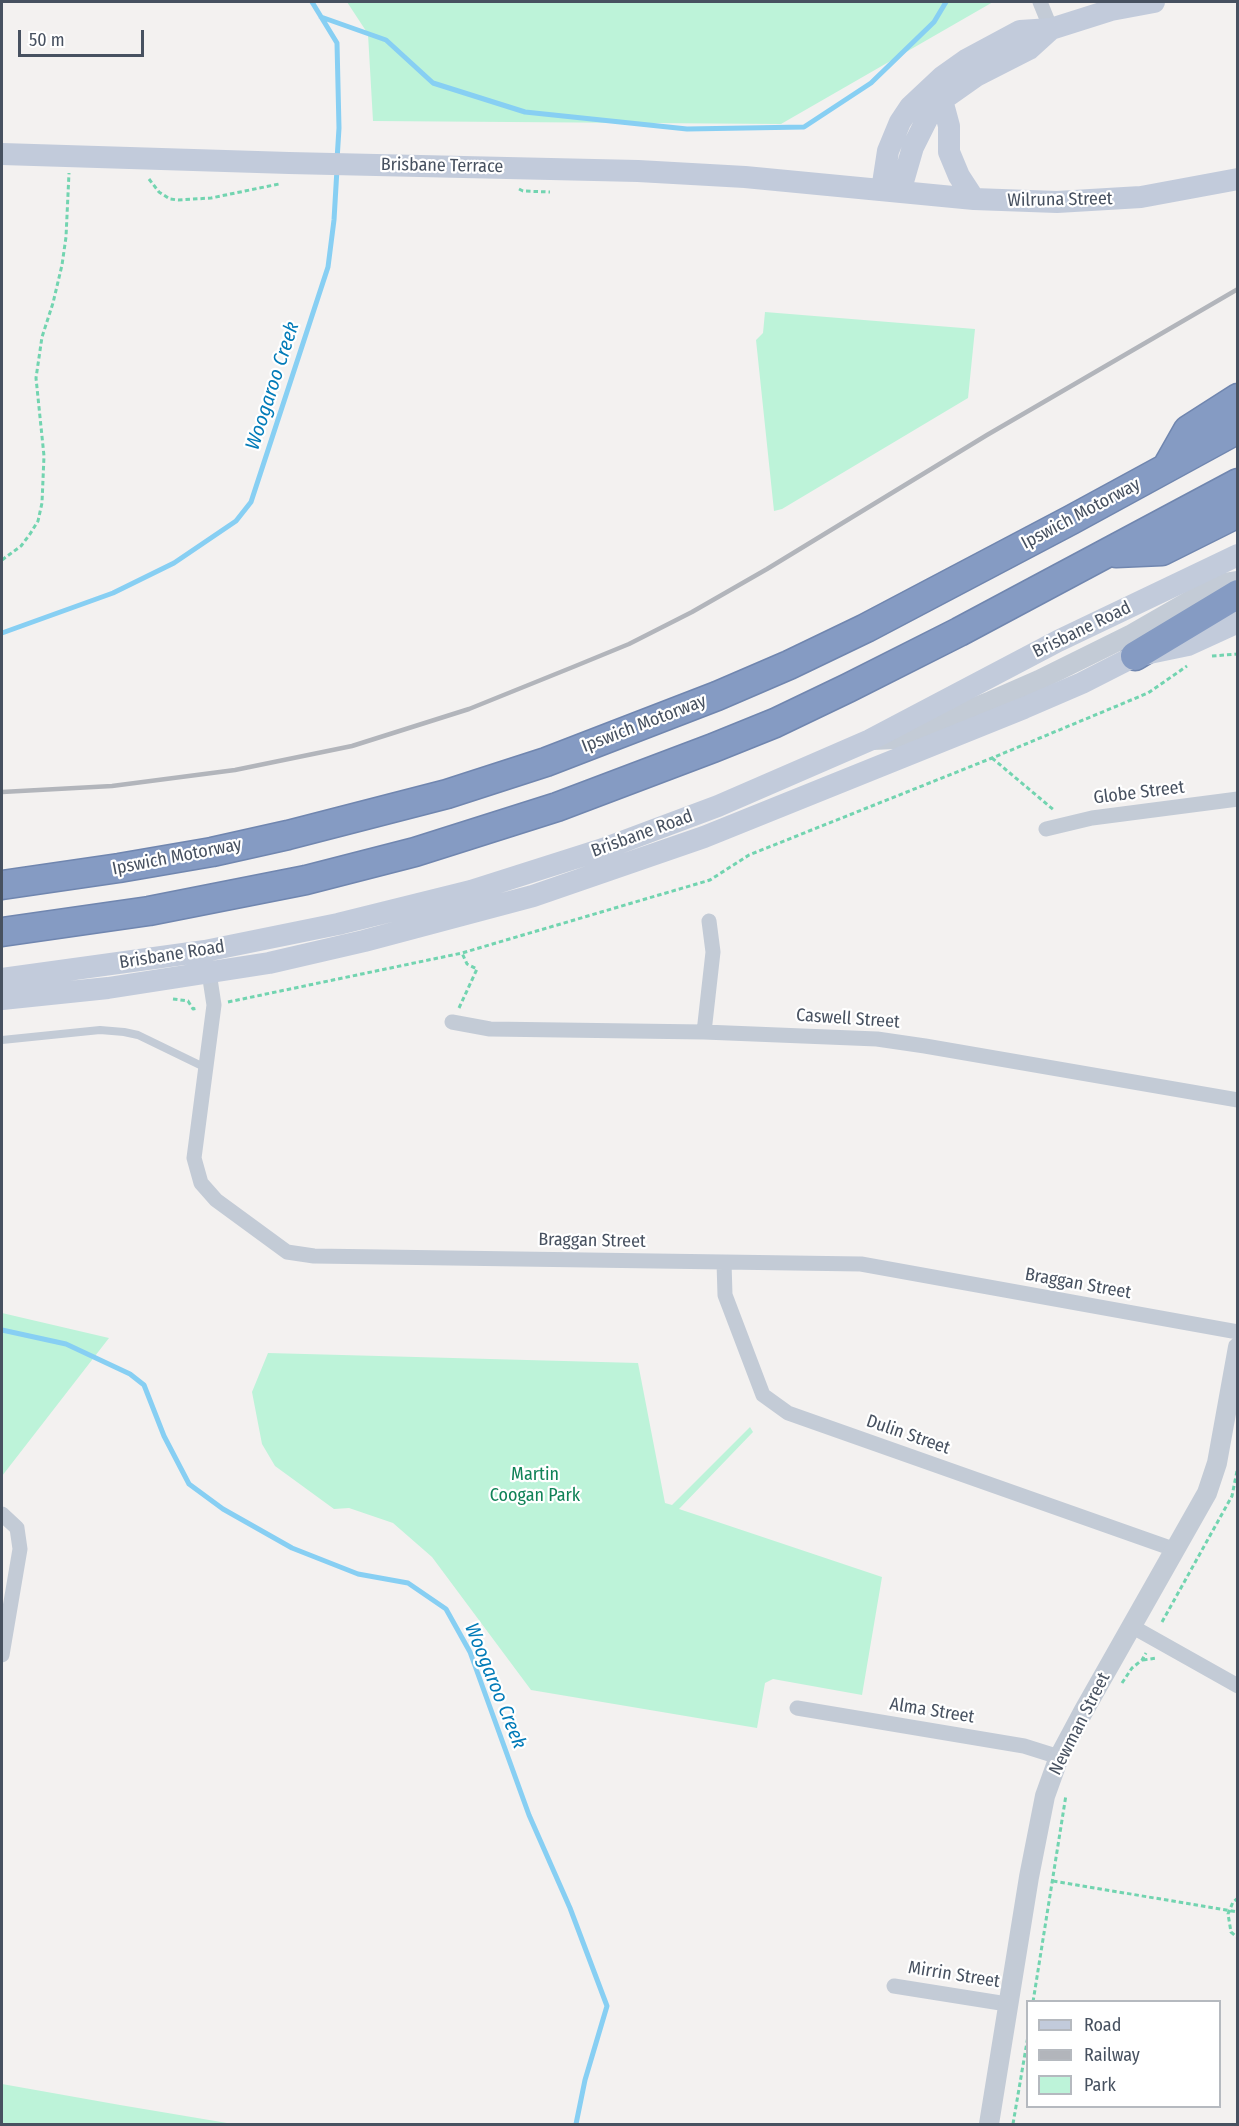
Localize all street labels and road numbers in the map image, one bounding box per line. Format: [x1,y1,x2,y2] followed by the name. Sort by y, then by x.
[381,154,503,178] street label: Brisbane Terrace
[1007,188,1113,212] street label: Wilruna Street
[1018,474,1144,554] street label: Ipswich Motorway
[1029,597,1135,663] street label: Brisbane Road
[579,690,709,758] street label: Ipswich Motorway
[1092,777,1186,809] street label: Globe Street
[588,806,696,862] street label: Brisbane Road
[110,834,244,880] street label: Ipswich Motorway
[118,936,226,974] street label: Brisbane Road
[795,1005,901,1033] street label: Caswell Street
[538,1229,646,1253] street label: Braggan Street
[1023,1264,1133,1304] street label: Braggan Street
[863,1411,953,1459] street label: Dulin Street
[1045,1669,1115,1779] street label: Newman Street
[888,1694,976,1728] street label: Alma Street
[907,1957,1001,1993] street label: Mirrin Street

